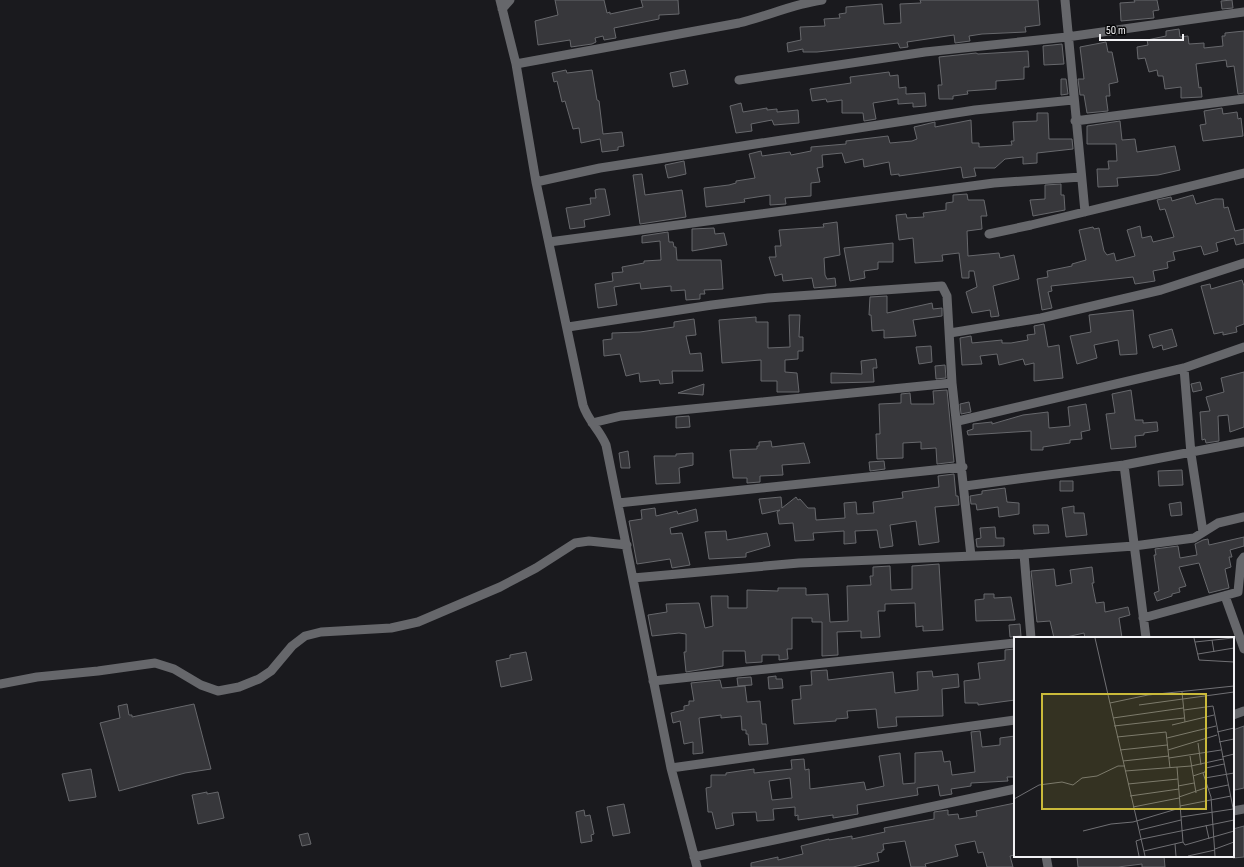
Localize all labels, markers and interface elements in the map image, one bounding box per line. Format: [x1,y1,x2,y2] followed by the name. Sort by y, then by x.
[1100,16,1183,42] scale bar
[1106,23,1126,38] text: 50 m
[1014,637,1234,857] inset map

